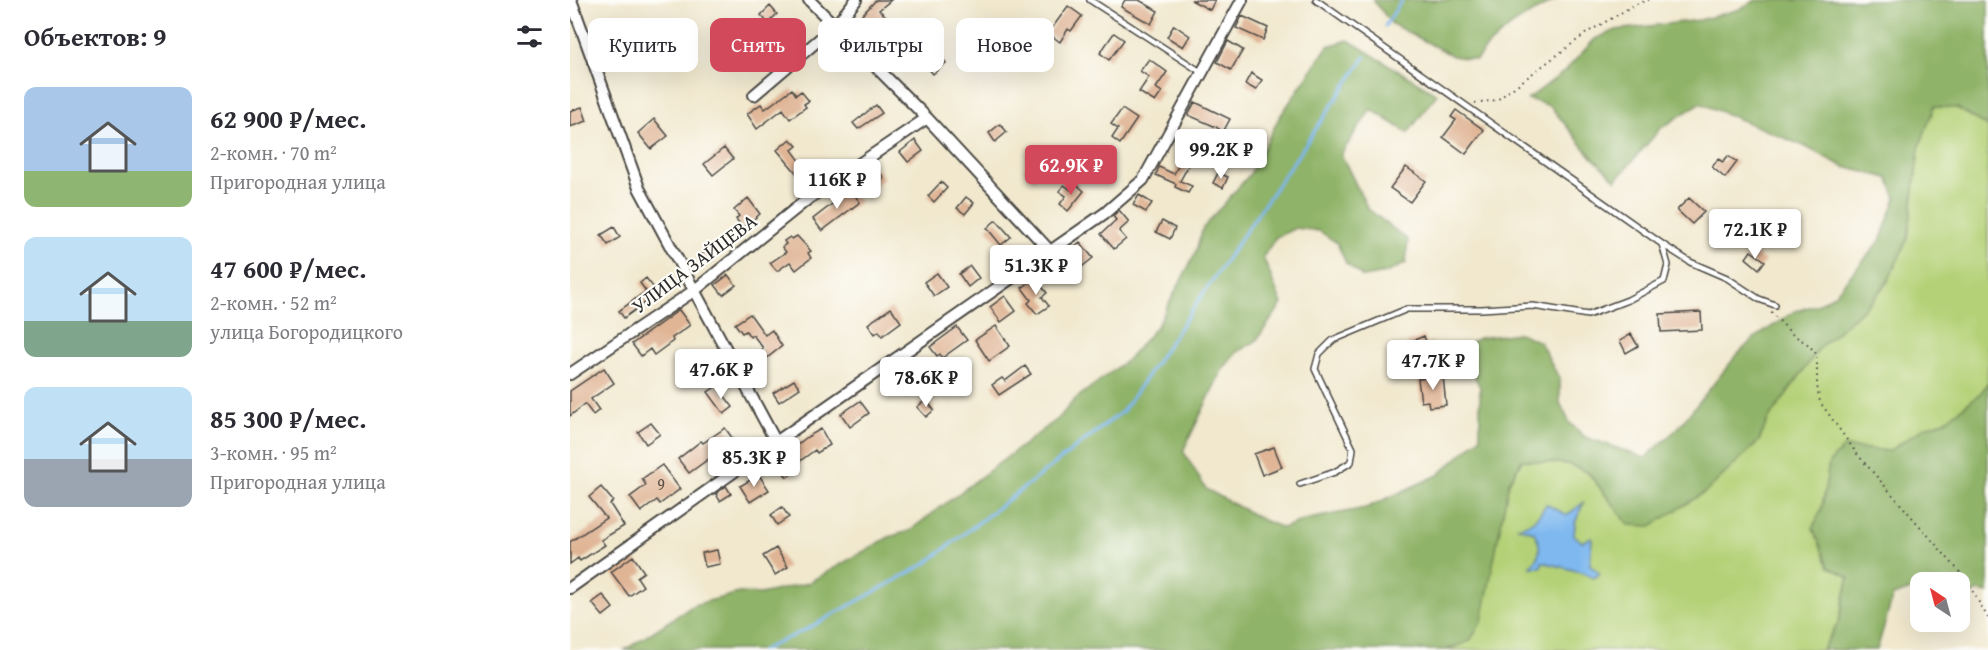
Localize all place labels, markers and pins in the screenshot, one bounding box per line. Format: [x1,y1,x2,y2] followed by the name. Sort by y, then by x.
[1166,129,1276,180] pin: 99.2K ₽
[1016,145,1126,196] pin: 62.9K ₽
[788,159,886,210] pin: 116K ₽
[1700,209,1810,260] pin: 72.1K ₽
[981,245,1091,296] pin: 51.3K ₽
[1378,340,1488,391] pin: 47.7K ₽
[666,349,776,400] pin: 47.6K ₽
[871,357,981,408] pin: 78.6K ₽
[699,437,809,488] pin: 85.3K ₽

